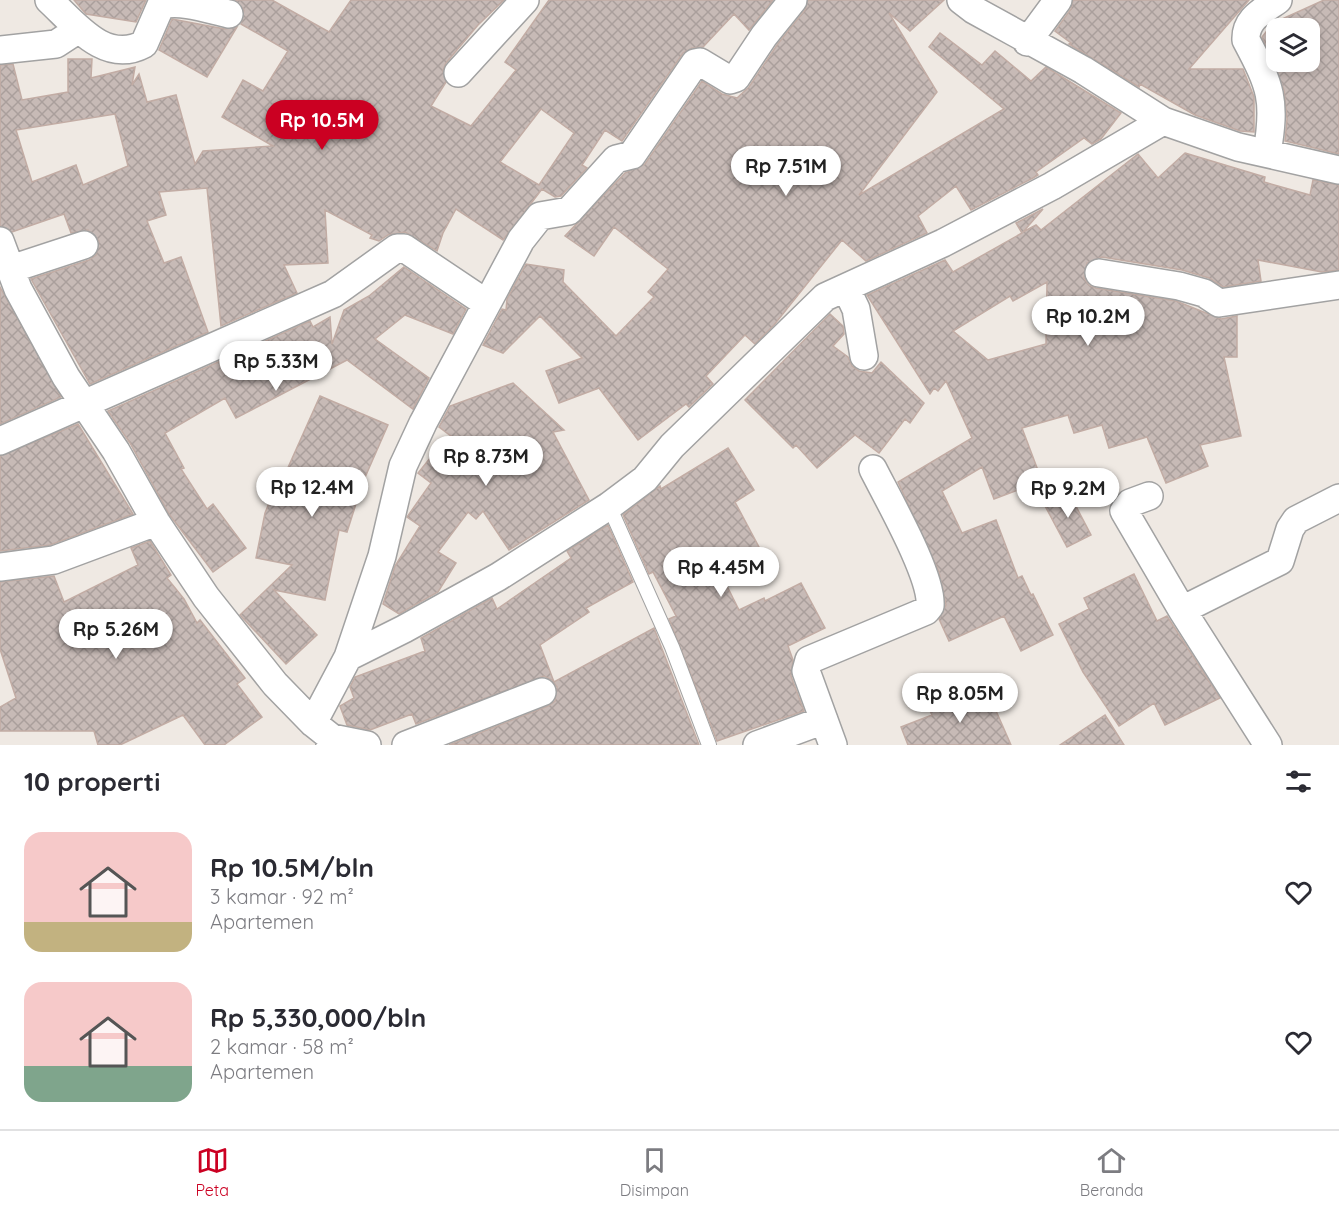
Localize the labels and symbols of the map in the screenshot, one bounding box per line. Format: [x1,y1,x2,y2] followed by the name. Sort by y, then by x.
[260,100,384,151] pin: Rp 10.5M
[724,146,848,197] pin: Rp 7.51M
[1026,296,1150,347] pin: Rp 10.2M
[214,341,338,392] pin: Rp 5.33M
[424,436,548,487] pin: Rp 8.73M
[250,467,374,518] pin: Rp 12.4M
[1013,468,1123,519] pin: Rp 9.2M
[659,547,783,598] pin: Rp 4.45M
[54,609,178,660] pin: Rp 5.26M
[898,673,1022,724] pin: Rp 8.05M

